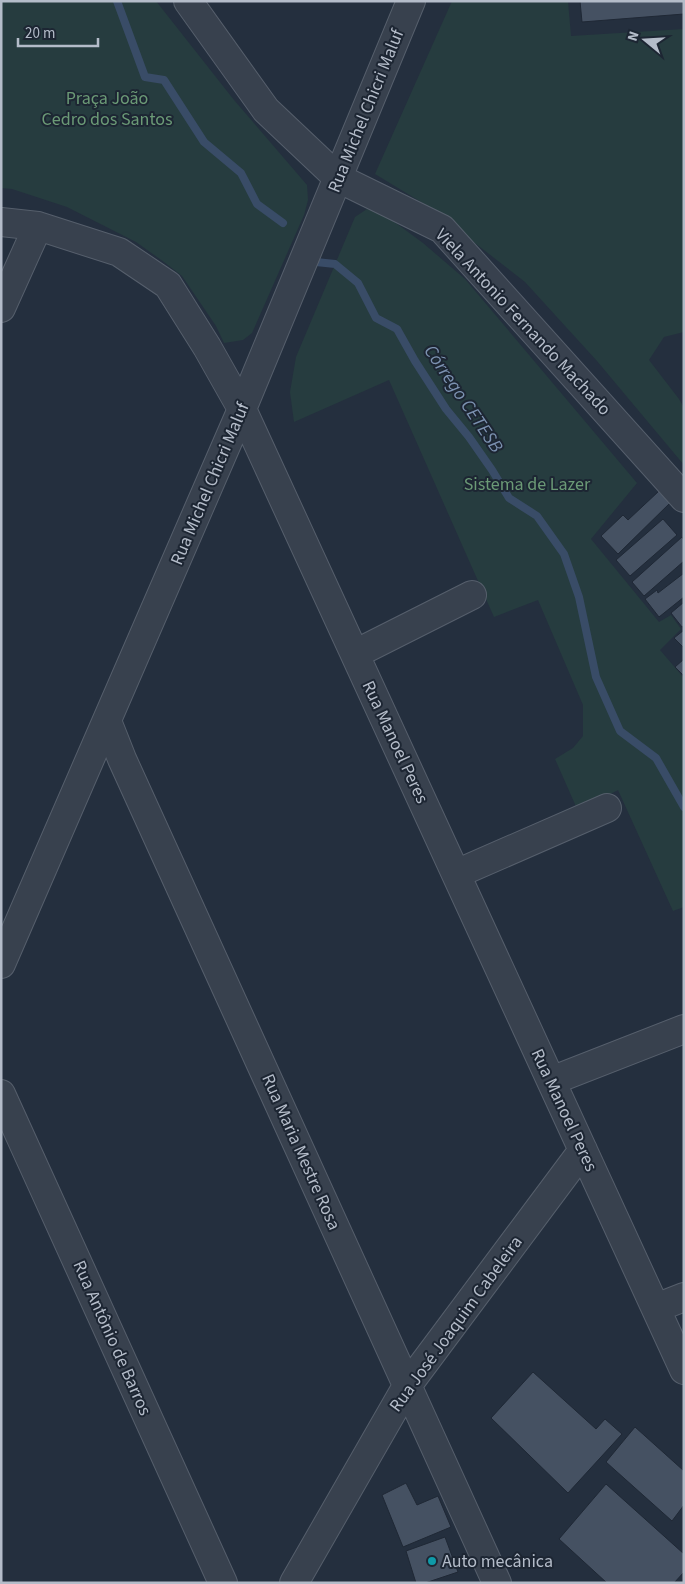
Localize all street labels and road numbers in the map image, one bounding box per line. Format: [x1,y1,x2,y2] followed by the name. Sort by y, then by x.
[322,25,410,196] street label: Rua Michel Chicri Maluf
[429,223,617,421] street label: Viela Antonio Fernando Machado
[164,398,256,569] street label: Rua Michel Chicri Maluf
[356,677,434,807] street label: Rua Manoel Peres
[525,1045,603,1175] street label: Rua Manoel Peres
[255,1070,347,1234] street label: Rua Maria Mestre Rosa
[384,1231,528,1417] street label: Rua José Joaquim Cabeleira
[67,1256,157,1420] street label: Rua Antônio de Barros

